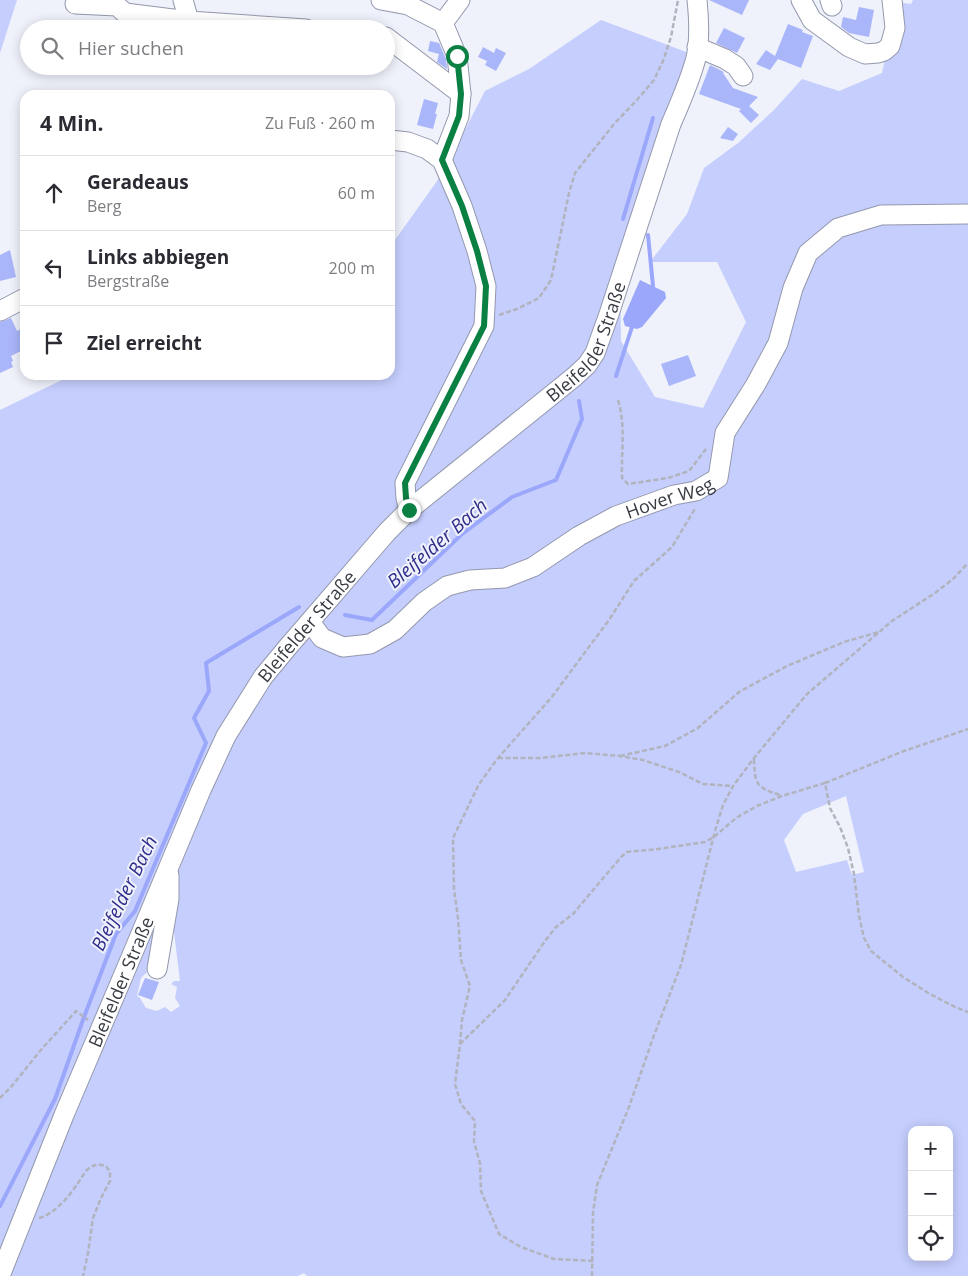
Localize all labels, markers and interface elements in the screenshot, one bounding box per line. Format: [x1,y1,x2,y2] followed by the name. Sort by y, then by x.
[20,20,395,75] search box
[38,34,66,62] icon: search
[78,35,184,61] text: Hier suchen
[446,45,469,68] route start
[40,109,103,137] text: 4 Min.
[265,112,375,134] text: Zu Fuß · 260 m
[87,169,189,195] text: Geradeaus
[40,179,68,207] icon: ahead
[338,182,375,204] text: 60 m
[87,195,122,217] text: Berg
[87,244,229,270] text: Links abbiegen
[40,254,68,282] icon: left
[329,257,375,279] text: 200 m
[87,270,169,292] text: Bergstraße
[541,279,631,407] street label: Bleifelder Straße
[40,329,68,357] icon: arrive
[87,330,202,356] text: Ziel erreicht
[622,471,718,524] street label: Hover Weg
[381,492,493,594] water label: Bleifelder Bach
[398,499,421,522] route end
[252,565,361,687] street label: Bleifelder Straße
[85,831,163,955] water label: Bleifelder Bach
[82,913,159,1051] street label: Bleifelder Straße
[908,1126,953,1261] map controls
[908,1126,953,1171] button: +
[908,1171,953,1216] button: −
[908,1216,953,1261] button: locate

